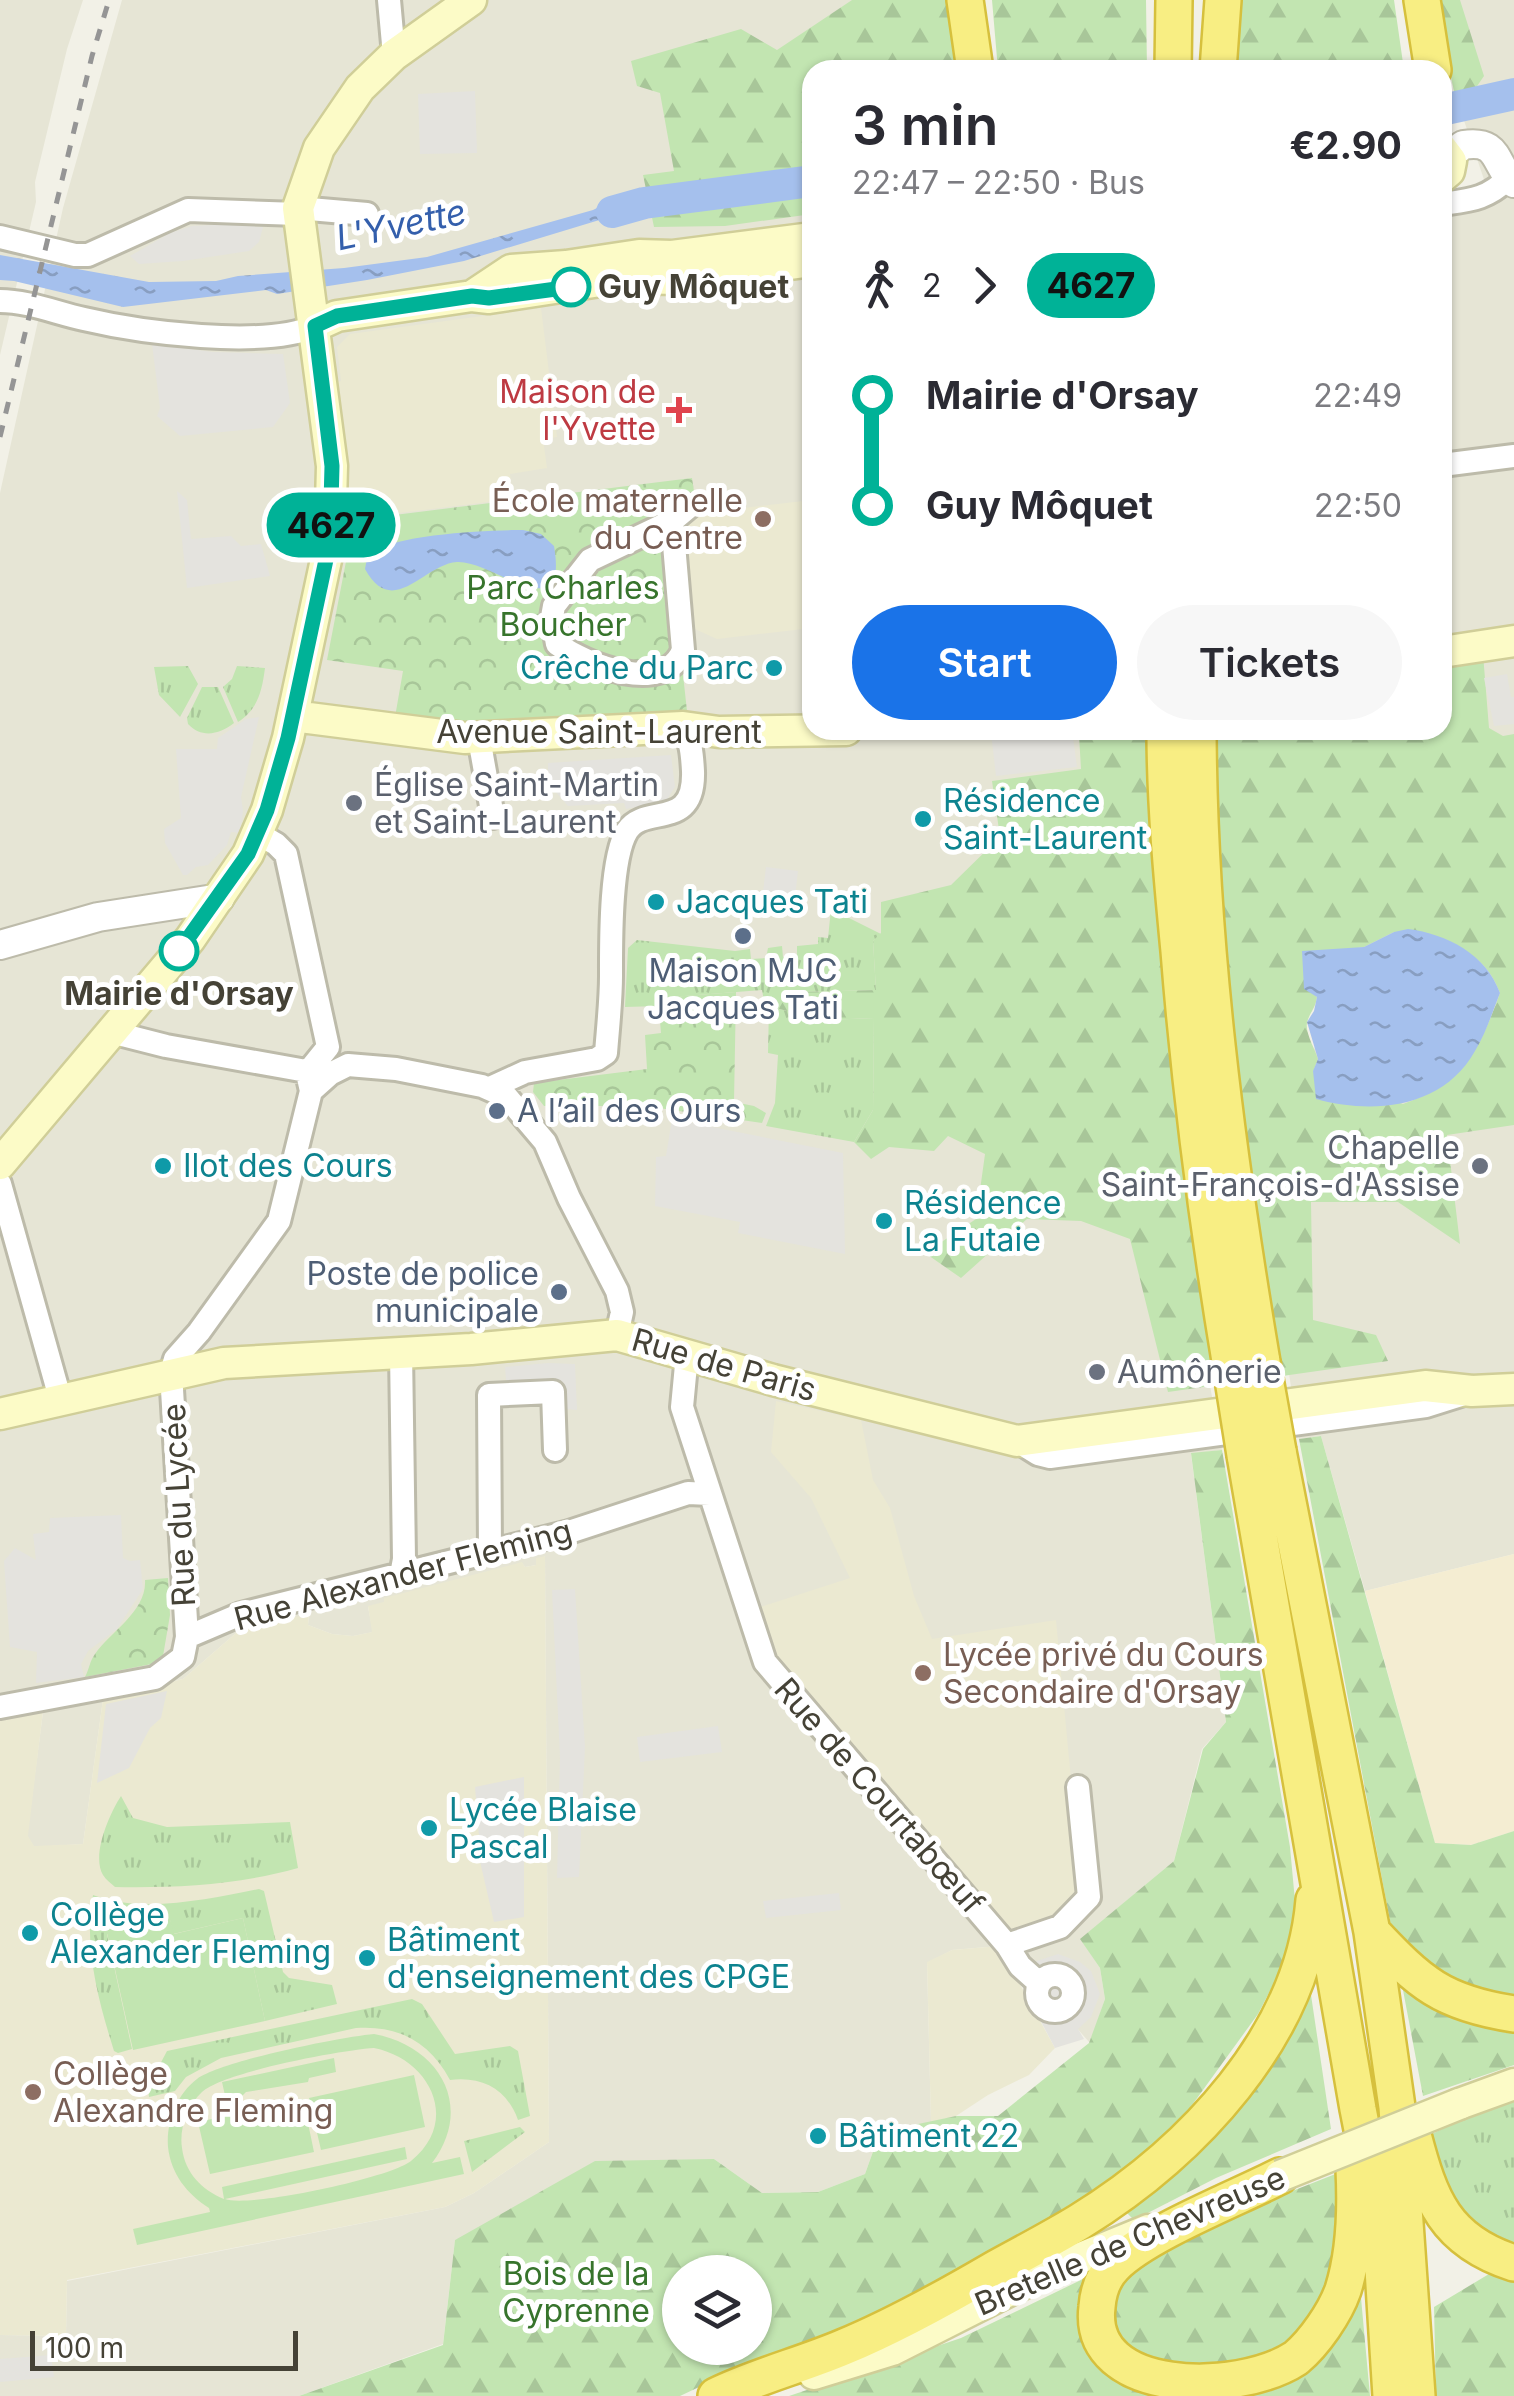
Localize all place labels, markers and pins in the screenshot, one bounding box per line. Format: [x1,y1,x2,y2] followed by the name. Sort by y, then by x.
[598,267,789,306] place label: Guy Môquet
[552,268,590,306] marker: Guy Môquet
[499,372,656,448] place label: Maison de l'Yvette
[666,397,692,423] marker: Maison de l'Yvette
[492,481,743,557] place label: École maternelle du Centre
[752,508,774,530] marker: École maternelle du Centre
[520,648,754,687] place label: Crêche du Parc
[763,657,785,679] marker: Crêche du Parc
[374,765,659,841] place label: Église Saint-Martin et Saint-Laurent
[943,781,1147,857] place label: Résidence Saint-Laurent
[343,792,365,814] marker: Église Saint-Martin et Saint-Laurent
[912,808,934,830] marker: Résidence Saint-Laurent
[676,882,868,921] place label: Jacques Tati
[645,891,667,913] marker: Jacques Tati
[732,925,754,947] marker: Maison MJC Jacques Tati
[160,932,198,970] marker: Mairie d'Orsay
[647,951,839,1027] place label: Maison MJC Jacques Tati
[64,974,294,1013] place label: Mairie d'Orsay
[517,1091,741,1130] place label: A l’ail des Ours
[486,1100,508,1122] marker: A l’ail des Ours
[1101,1128,1460,1204] place label: Chapelle Saint-François-d'Assise
[183,1146,393,1185] place label: Ilot des Cours
[152,1155,174,1177] marker: Ilot des Cours
[1469,1155,1491,1177] marker: Chapelle Saint-François-d'Assise
[904,1183,1062,1259] place label: Résidence La Futaie
[873,1210,895,1232] marker: Résidence La Futaie
[306,1254,539,1330] place label: Poste de police municipale
[548,1281,570,1303] marker: Poste de police municipale
[1117,1352,1282,1391] place label: Aumônerie
[1086,1361,1108,1383] marker: Aumônerie
[943,1635,1264,1711] place label: Lycée privé du Cours Secondaire d'Orsay
[912,1662,934,1684] marker: Lycée privé du Cours Secondaire d'Orsay
[449,1790,637,1866] place label: Lycée Blaise Pascal
[418,1817,440,1839] marker: Lycée Blaise Pascal
[50,1895,331,1971] place label: Collège Alexander Fleming
[387,1920,790,1996] place label: Bâtiment d'enseignement des CPGE
[19,1922,41,1944] marker: Collège Alexander Fleming
[356,1947,378,1969] marker: Bâtiment d'enseignement des CPGE
[53,2054,333,2130] place label: Collège Alexandre Fleming
[22,2081,44,2103] marker: Collège Alexandre Fleming
[838,2116,1019,2155] place label: Bâtiment 22
[807,2125,829,2147] marker: Bâtiment 22

